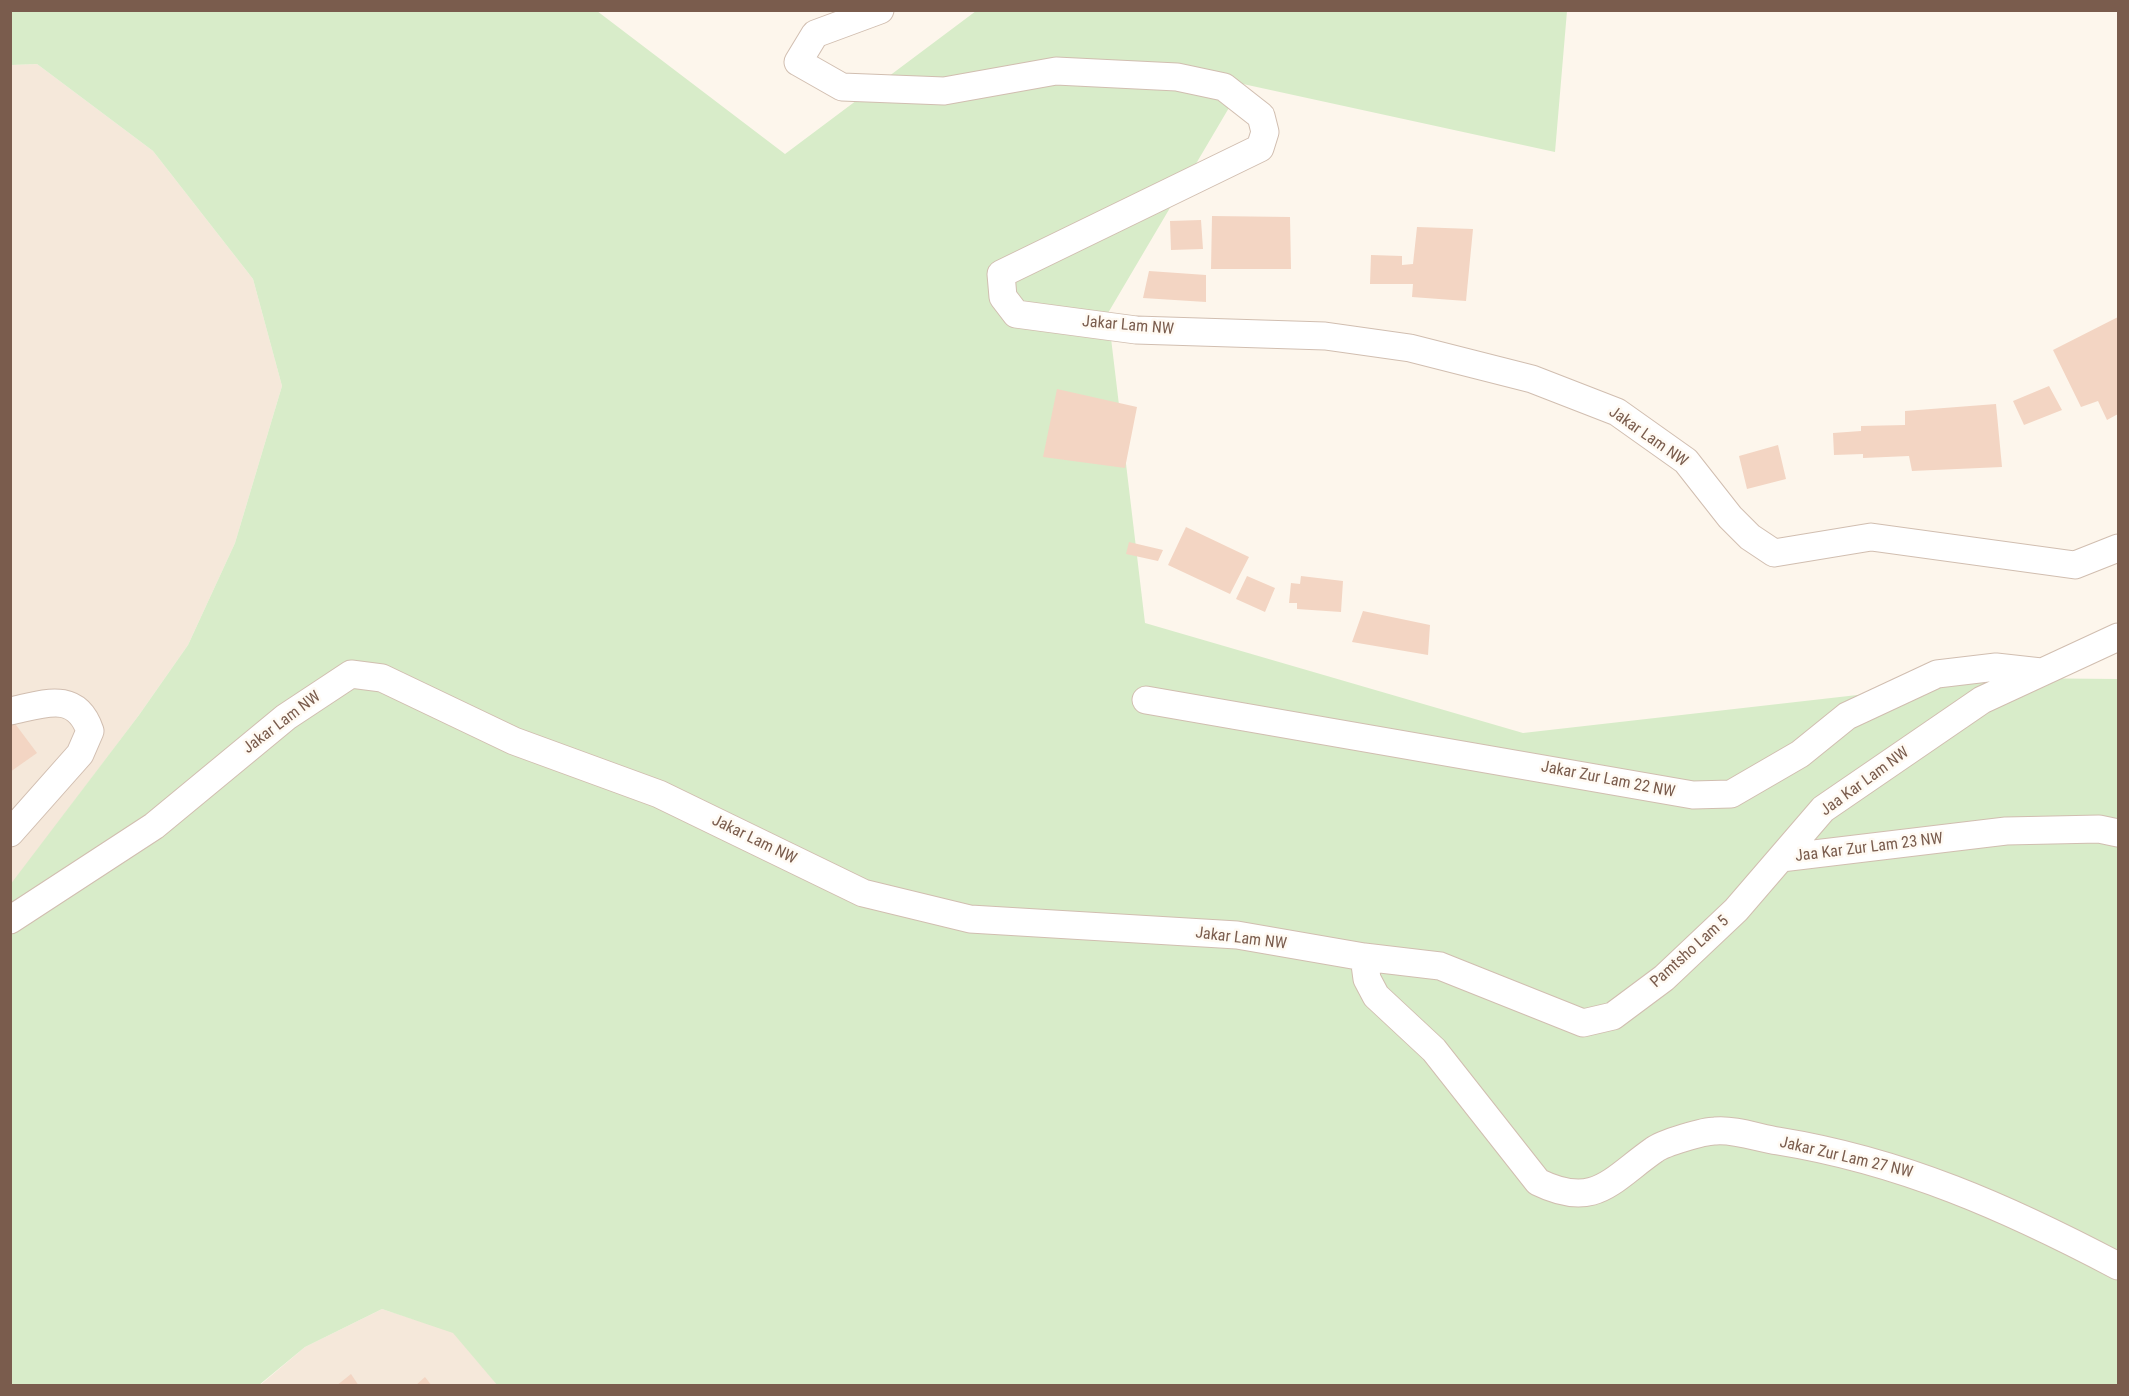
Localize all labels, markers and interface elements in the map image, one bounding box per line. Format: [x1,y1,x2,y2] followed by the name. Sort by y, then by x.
[1081,312,1175,340] street label: Jakar Lam NW
[1605,403,1691,471] street label: Jakar Lam NW
[240,688,324,758] street label: Jakar Lam NW
[1817,743,1913,821] street label: Jaa Kar Lam NW
[1539,758,1677,802] street label: Jakar Zur Lam 22 NW
[708,811,800,869] street label: Jakar Lam NW
[1794,829,1944,867] street label: Jaa Kar Zur Lam 23 NW
[1647,912,1733,992] street label: Pamtsho Lam 5
[1194,924,1288,954] street label: Jakar Lam NW
[1778,1133,1914,1183] street label: Jakar Zur Lam 27 NW

